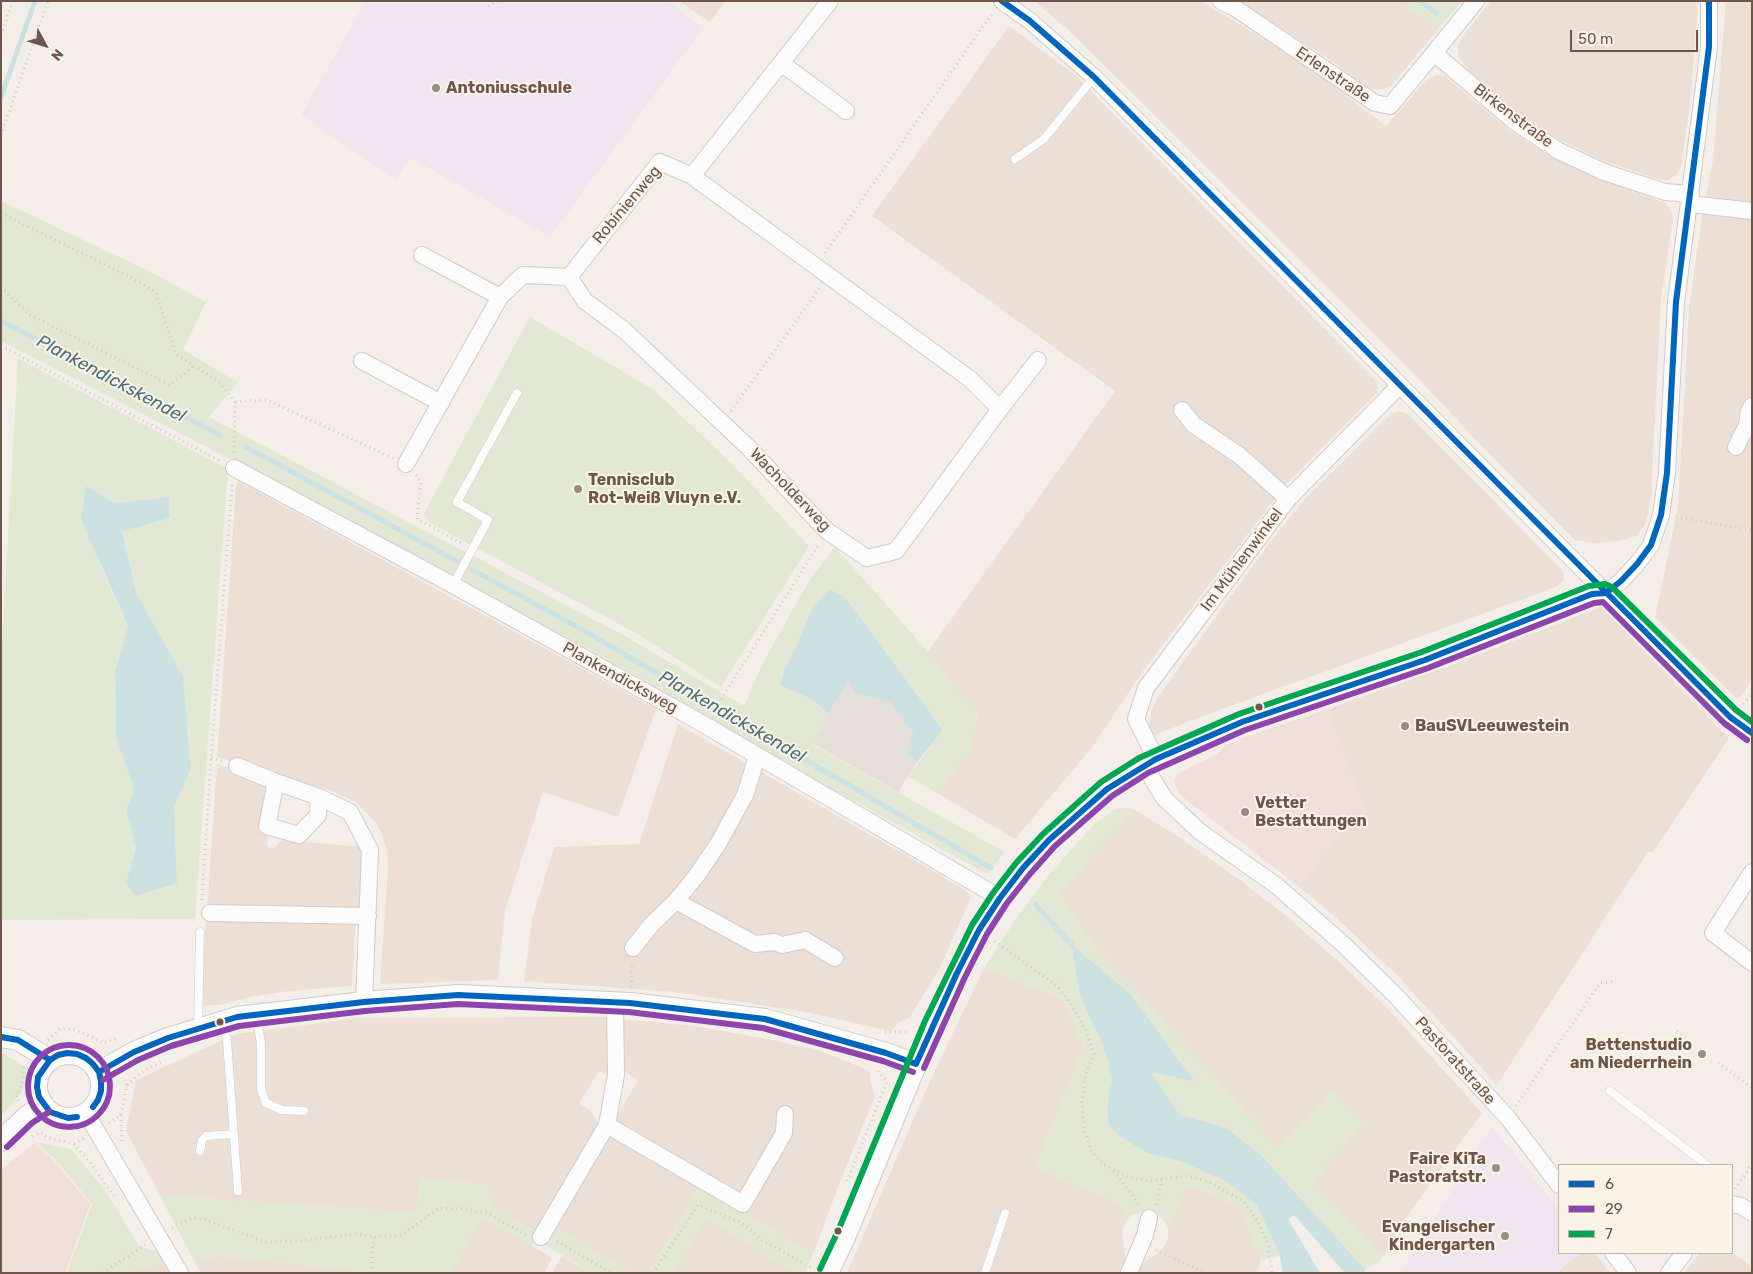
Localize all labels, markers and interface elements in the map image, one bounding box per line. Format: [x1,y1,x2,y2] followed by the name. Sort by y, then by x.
[20,20,70,70] north arrow
[1573,20,1700,52] scale bar
[1578,30,1613,48] text: 50 m
[1292,43,1374,107] street label: Erlenstraße
[47,45,67,64] text: N
[446,78,572,98] place label: Antoniusschule
[1469,80,1557,152] street label: Birkenstraße
[430,82,442,94] marker: Antoniusschule
[589,162,665,248] street label: Robinienweg
[33,331,189,427] water label: Plankendickskendel
[745,444,835,536] street label: Wacholderweg
[588,470,741,508] place label: Tennisclub Rot-Weiß Vluyn e.V.
[572,483,584,495] marker: Tennisclub Rot-Weiß Vluyn e.V.
[1197,505,1287,615] street label: Im Mühlenwinkel
[559,638,681,718] street label: Plankendicksweg
[655,666,809,768] water label: Plankendickskendel
[1254,702,1264,712] unlabelled marker
[1415,716,1569,736] place label: BauSVLeeuwestein
[1399,720,1411,732] marker: BauSVLeeuwestein
[1255,793,1367,831] place label: Vetter Bestattungen
[1239,806,1251,818] marker: Vetter Bestattungen
[1411,1013,1499,1109] street label: Pastoratstraße
[215,1017,225,1027] unlabelled marker
[1570,1035,1692,1073] place label: Bettenstudio am Niederrhein
[1696,1048,1708,1060] marker: Bettenstudio am Niederrhein
[1389,1149,1486,1187] place label: Faire KiTa Pastoratstr.
[1490,1162,1502,1174] marker: Faire KiTa Pastoratstr.
[1558,1164,1733,1254] legend
[1605,1175,1614,1193] text: 6
[1605,1200,1623,1218] text: 29
[1382,1217,1495,1255] place label: Evangelischer Kindergarten
[1605,1225,1613,1243] text: 7
[833,1226,843,1236] unlabelled marker
[1499,1230,1511,1242] marker: Evangelischer Kindergarten

